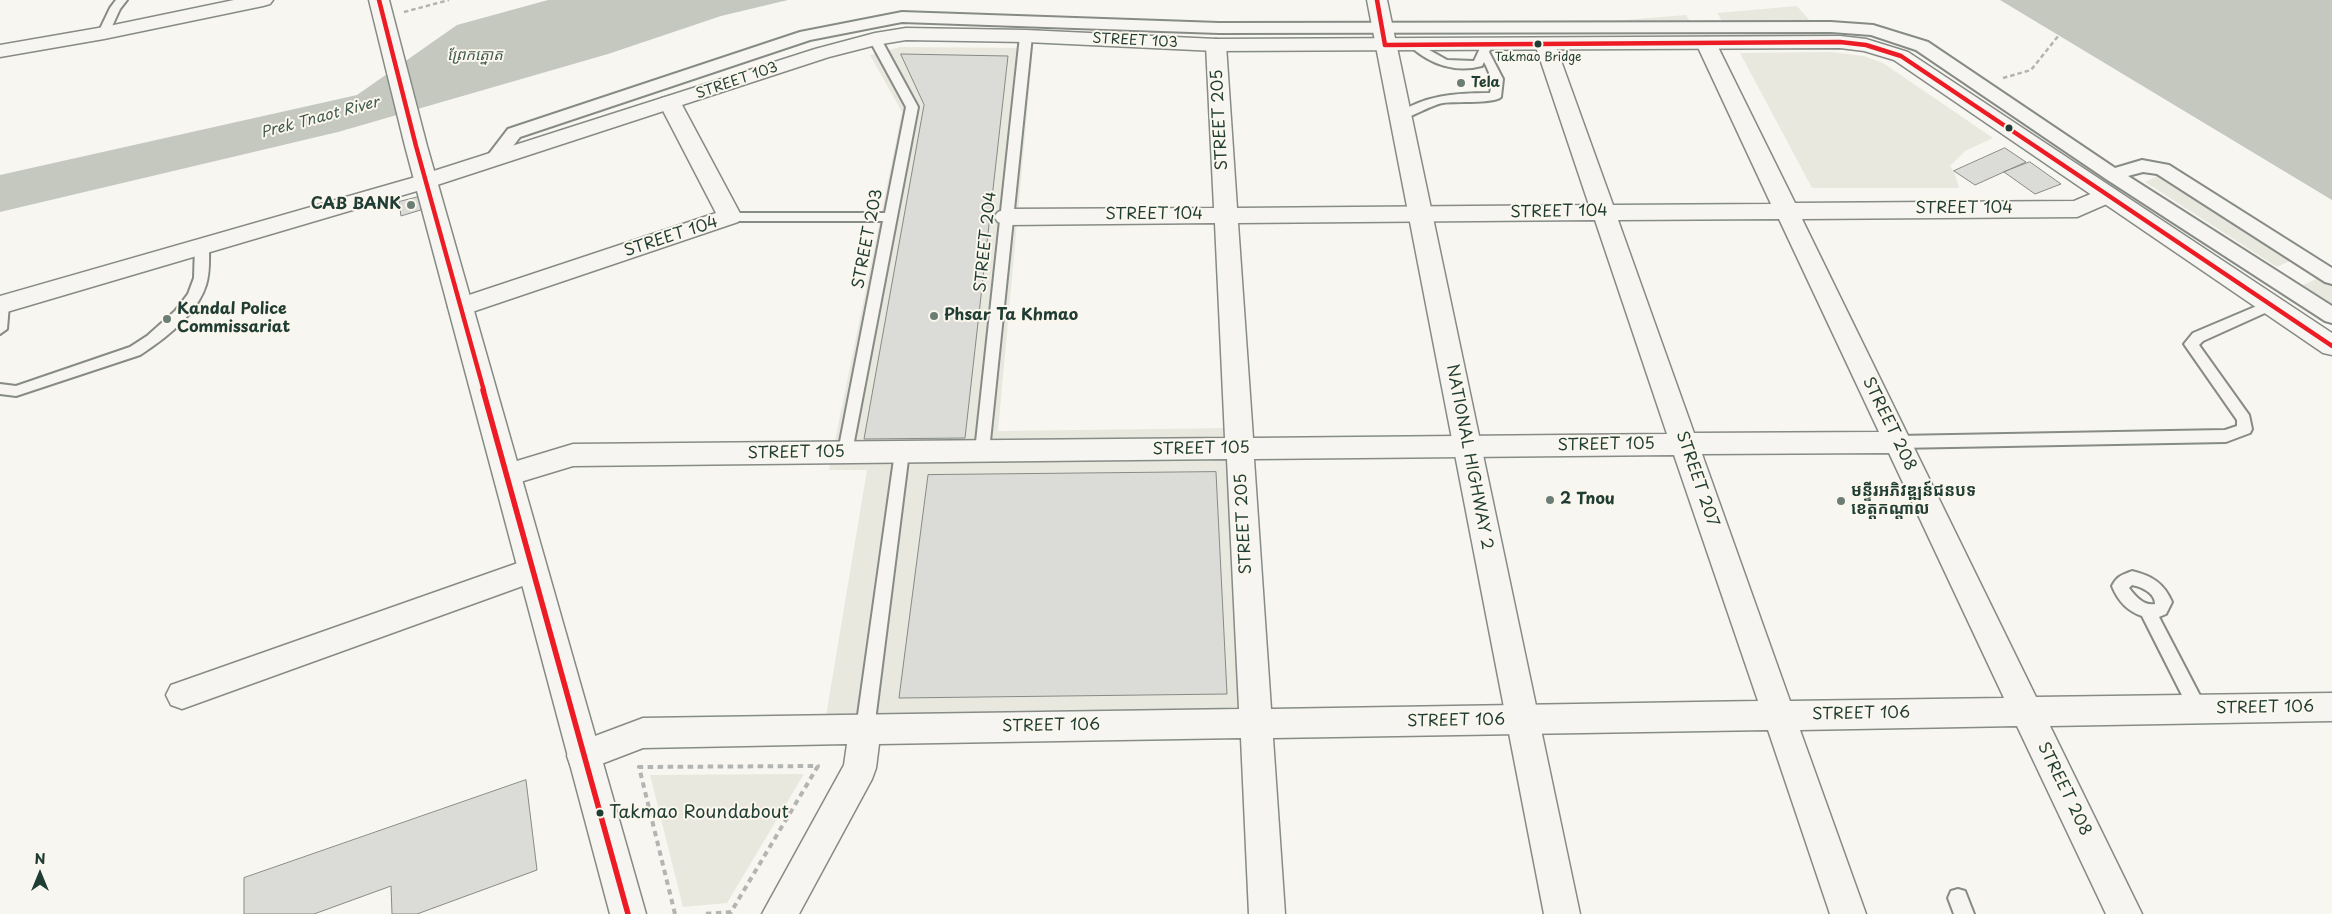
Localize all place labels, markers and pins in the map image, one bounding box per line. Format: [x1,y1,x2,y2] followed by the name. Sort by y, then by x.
[1533,39,1543,49] marker: Takmao Bridge
[1495,51,1581,65] place label: Takmao Bridge
[1471,75,1500,91] place label: Tela
[1455,77,1467,89] marker: Tela
[2004,123,2014,133] unlabelled marker
[311,195,401,215] place label: CAB BANK
[405,199,417,211] marker: CAB BANK
[177,300,290,338] place label: Kandal Police Commissariat
[944,306,1078,326] place label: Phsar Ta Khmao
[928,310,940,322] marker: Phsar Ta Khmao
[161,313,173,325] marker: Kandal Police Commissariat
[1851,482,1976,520] place label: មន្ទីរអភិវឌ្ឍន៍ជនបទ ខេត្តកណ្តាល
[1560,490,1615,510] place label: 2 Tnou
[1544,494,1556,506] marker: 2 Tnou
[1835,495,1847,507] marker: មន្ទីរអភិវឌ្ឍន៍ជនបទ ខេត្តកណ្តាល
[609,802,789,824] place label: Takmao Roundabout
[595,808,605,818] marker: Takmao Roundabout

